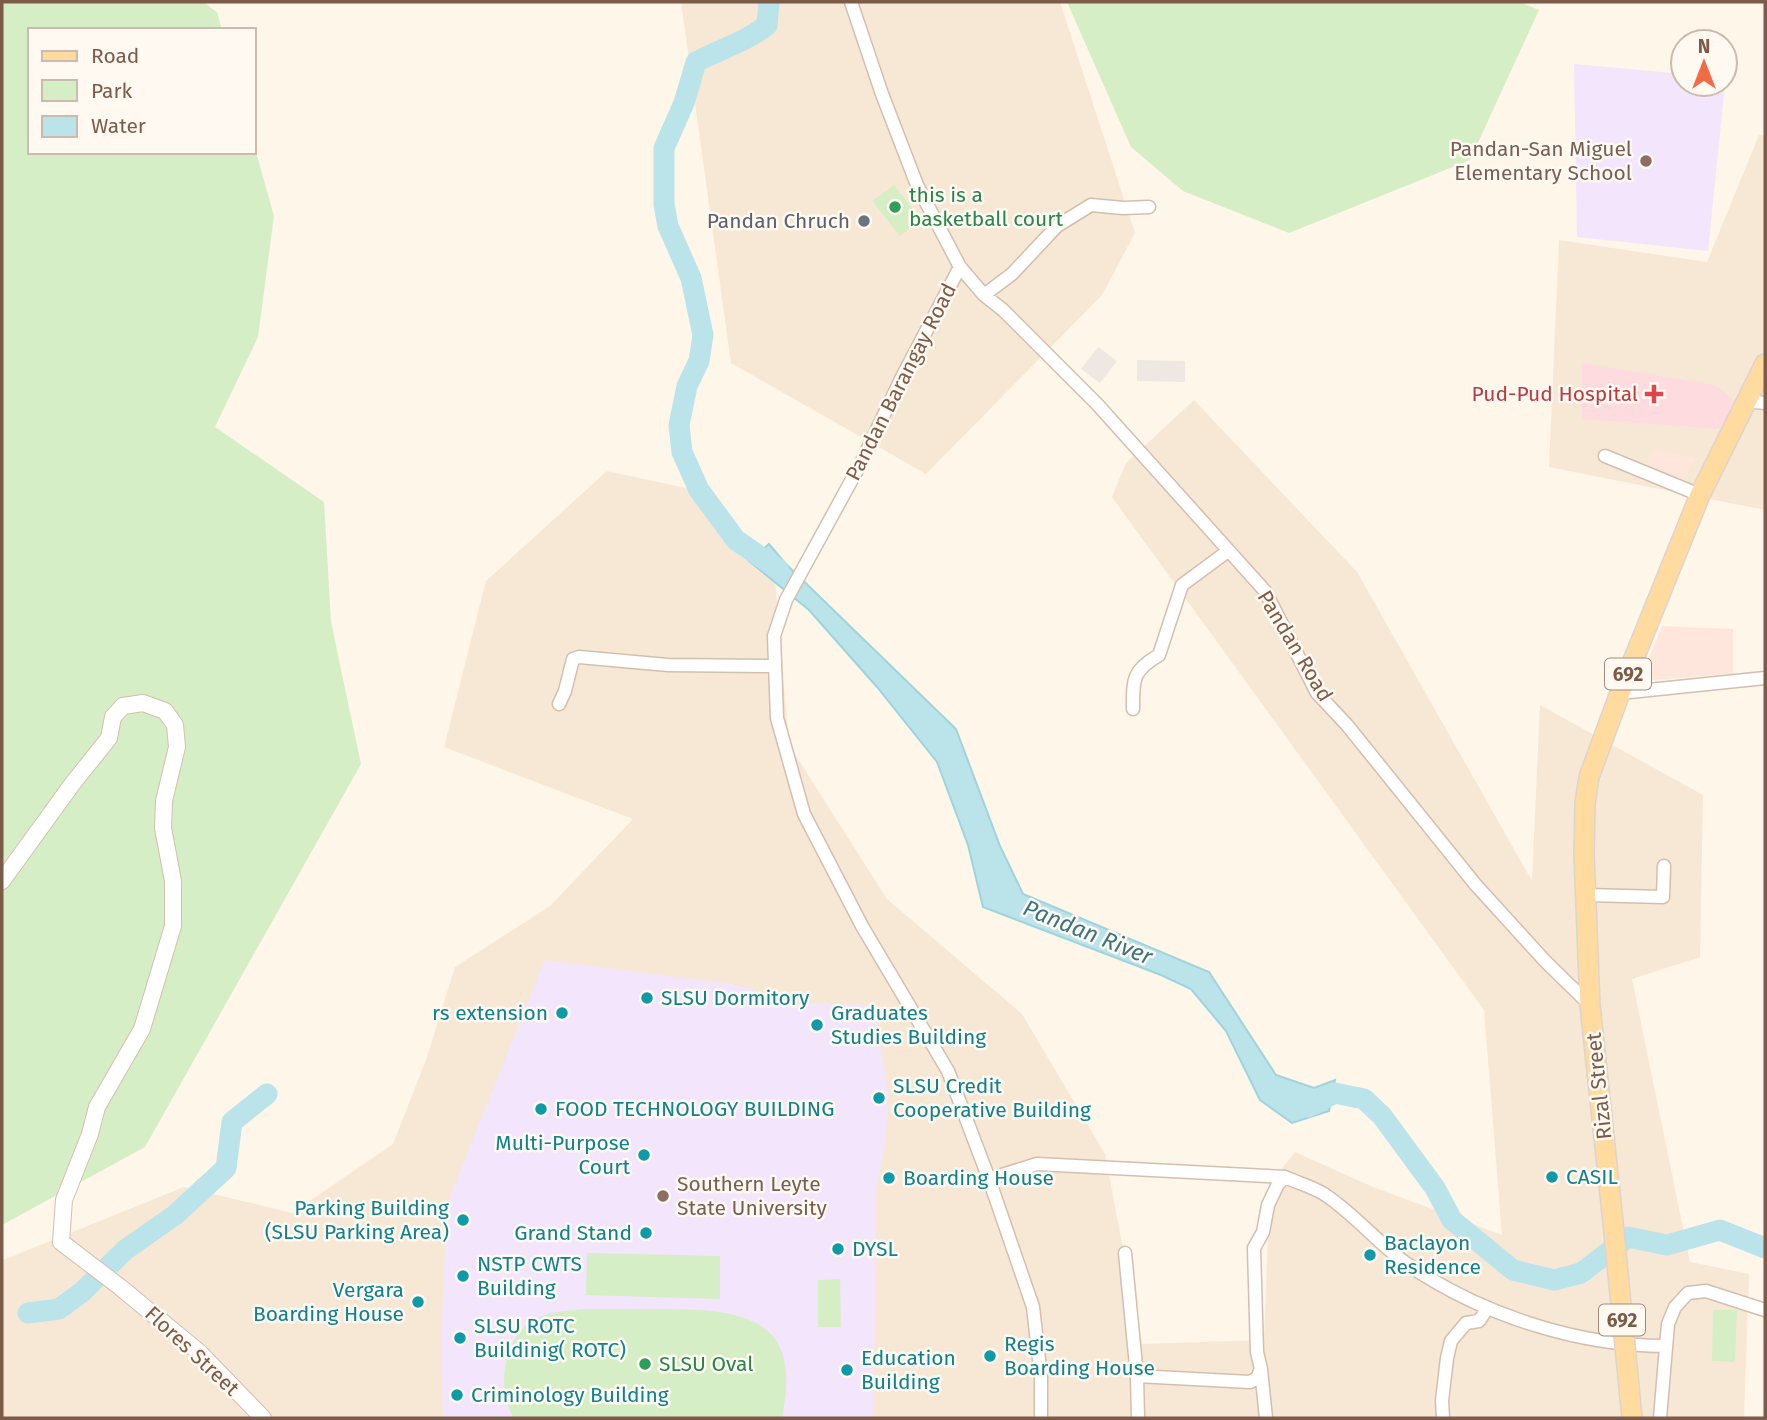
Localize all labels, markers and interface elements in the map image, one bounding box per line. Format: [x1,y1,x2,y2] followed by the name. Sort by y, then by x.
[28,28,256,154] legend
[1669,28,1739,98] north arrow
[1698,35,1710,58] text: N
[91,43,139,69] text: Road
[91,78,133,104] text: Park
[91,113,146,139] text: Water
[1450,136,1632,186] place label: Pandan-San Miguel Elementary School
[1638,153,1654,169] marker: Pandan-San Miguel Elementary School
[909,182,1063,232] place label: this is a basketball court
[887,199,903,215] marker: this is a basketball court
[707,208,850,234] place label: Pandan Chruch
[856,213,872,229] marker: Pandan Chruch
[840,279,962,485] street label: Pandan Barangay Road
[1472,381,1638,407] place label: Pud-Pud Hospital
[1644,384,1664,404] marker: Pud-Pud Hospital
[1252,586,1338,706] street label: Pandan Road
[1605,659,1651,690] road number: 692
[1019,893,1158,971] water label: Pandan River
[661,985,810,1011] place label: SLSU Dormitory
[639,990,655,1006] marker: SLSU Dormitory
[432,1000,548,1026] place label: rs extension
[831,1000,986,1050] place label: Graduates Studies Building
[554,1005,570,1021] marker: rs extension
[809,1017,825,1033] marker: Graduates Studies Building
[1580,1031,1618,1141] street label: Rizal Street
[893,1073,1091,1123] place label: SLSU Credit Cooperative Building
[871,1090,887,1106] marker: SLSU Credit Cooperative Building
[555,1096,834,1122] place label: FOOD TECHNOLOGY BUILDING
[533,1101,549,1117] marker: FOOD TECHNOLOGY BUILDING
[495,1130,630,1180] place label: Multi-Purpose Court
[636,1147,652,1163] marker: Multi-Purpose Court
[1566,1164,1618,1190] place label: CASIL
[903,1165,1054,1191] place label: Boarding House
[1544,1169,1560,1185] marker: CASIL
[881,1170,897,1186] marker: Boarding House
[677,1171,827,1221] place label: Southern Leyte State University
[655,1188,671,1204] marker: Southern Leyte State University
[265,1195,449,1245] place label: Parking Building (SLSU Parking Area)
[455,1212,471,1228] marker: Parking Building (SLSU Parking Area)
[514,1220,632,1246] place label: Grand Stand
[638,1225,654,1241] marker: Grand Stand
[1384,1230,1481,1280] place label: Baclayon Residence
[852,1236,898,1262] place label: DYSL
[830,1241,846,1257] marker: DYSL
[1362,1247,1378,1263] marker: Baclayon Residence
[477,1251,582,1301] place label: NSTP CWTS Building
[455,1268,471,1284] marker: NSTP CWTS Building
[253,1277,404,1327] place label: Vergara Boarding House
[410,1294,426,1310] marker: Vergara Boarding House
[139,1301,245,1402] street label: Flores Street
[1599,1304,1645,1336] road number: 692
[474,1313,626,1363] place label: SLSU ROTC Buildinig( ROTC)
[452,1330,468,1346] marker: SLSU ROTC Buildinig( ROTC)
[1004,1331,1155,1381] place label: Regis Boarding House
[861,1345,956,1395] place label: Education Building
[982,1348,998,1364] marker: Regis Boarding House
[659,1351,753,1377] place label: SLSU Oval
[637,1356,653,1372] marker: SLSU Oval
[839,1362,855,1378] marker: Education Building
[471,1382,669,1408] place label: Criminology Building
[449,1387,465,1403] marker: Criminology Building

